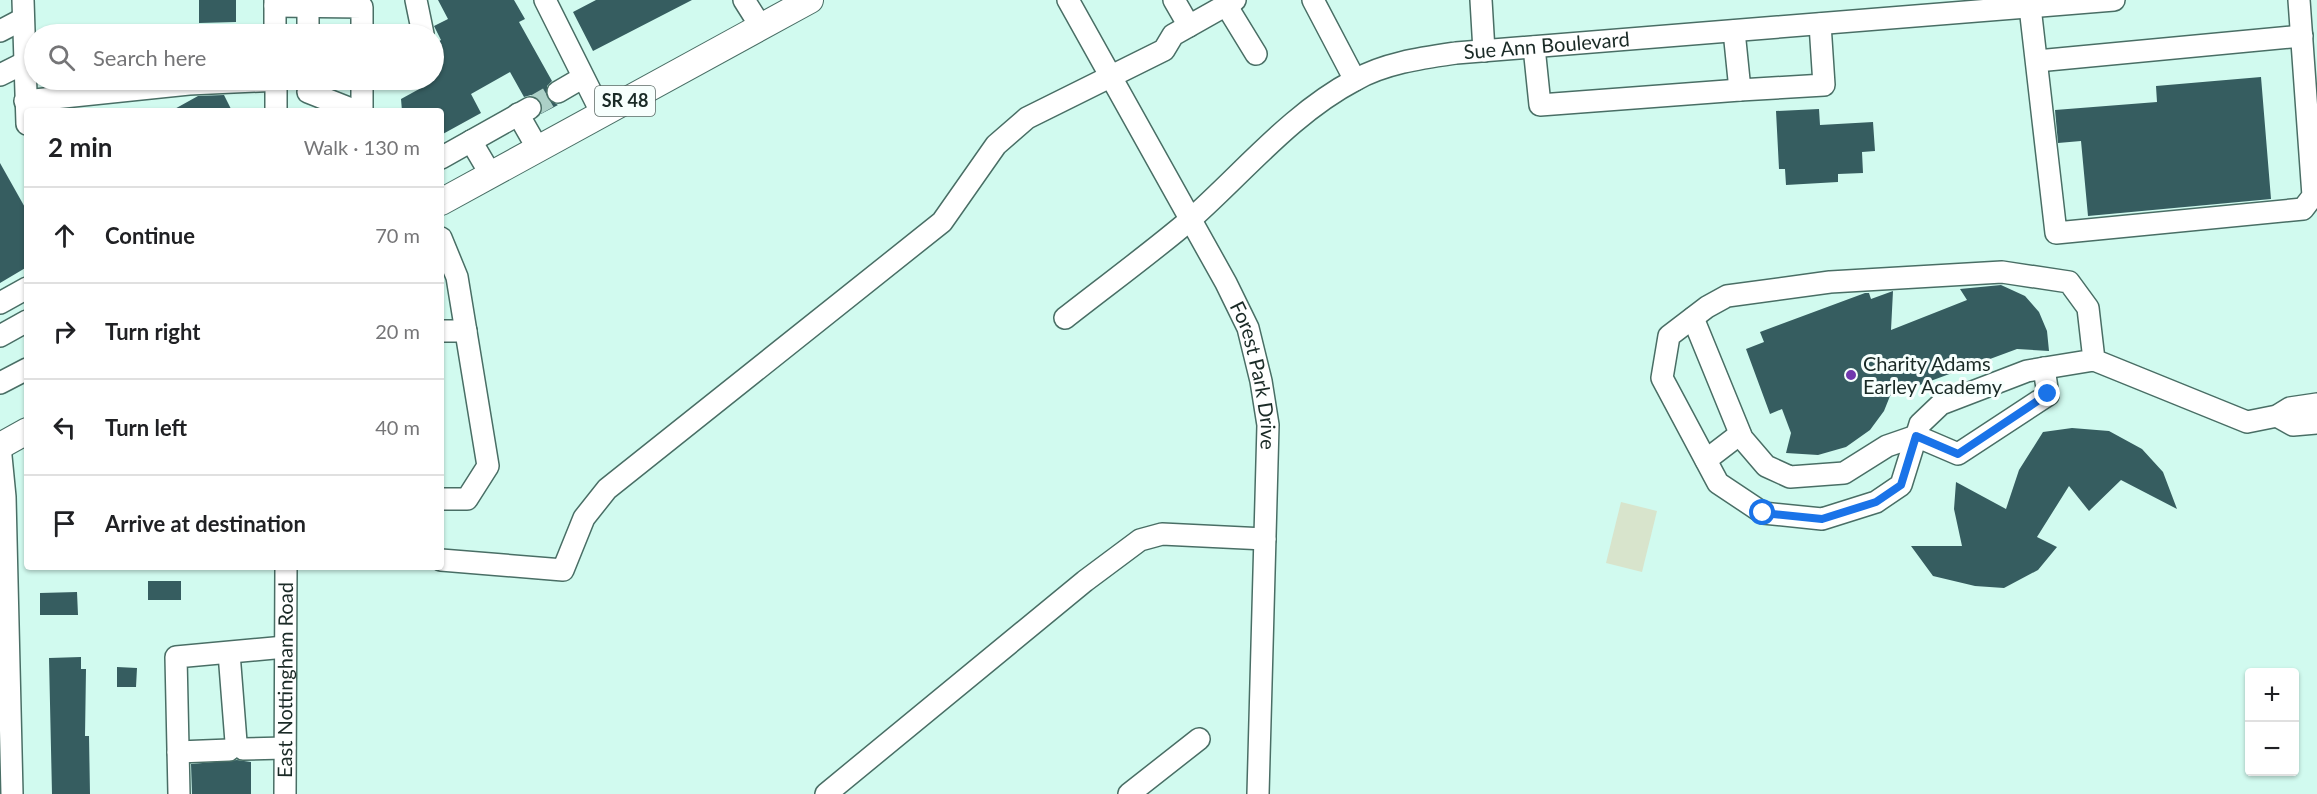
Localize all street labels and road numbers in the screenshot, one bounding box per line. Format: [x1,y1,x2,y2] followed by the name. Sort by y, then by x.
[1463,26,1630,63] street label: Sue Ann Boulevard
[595,86,655,116] road number: SR 48
[1226,297,1281,450] street label: Forest Park Drive
[272,582,297,778] street label: East Nottingham Road

